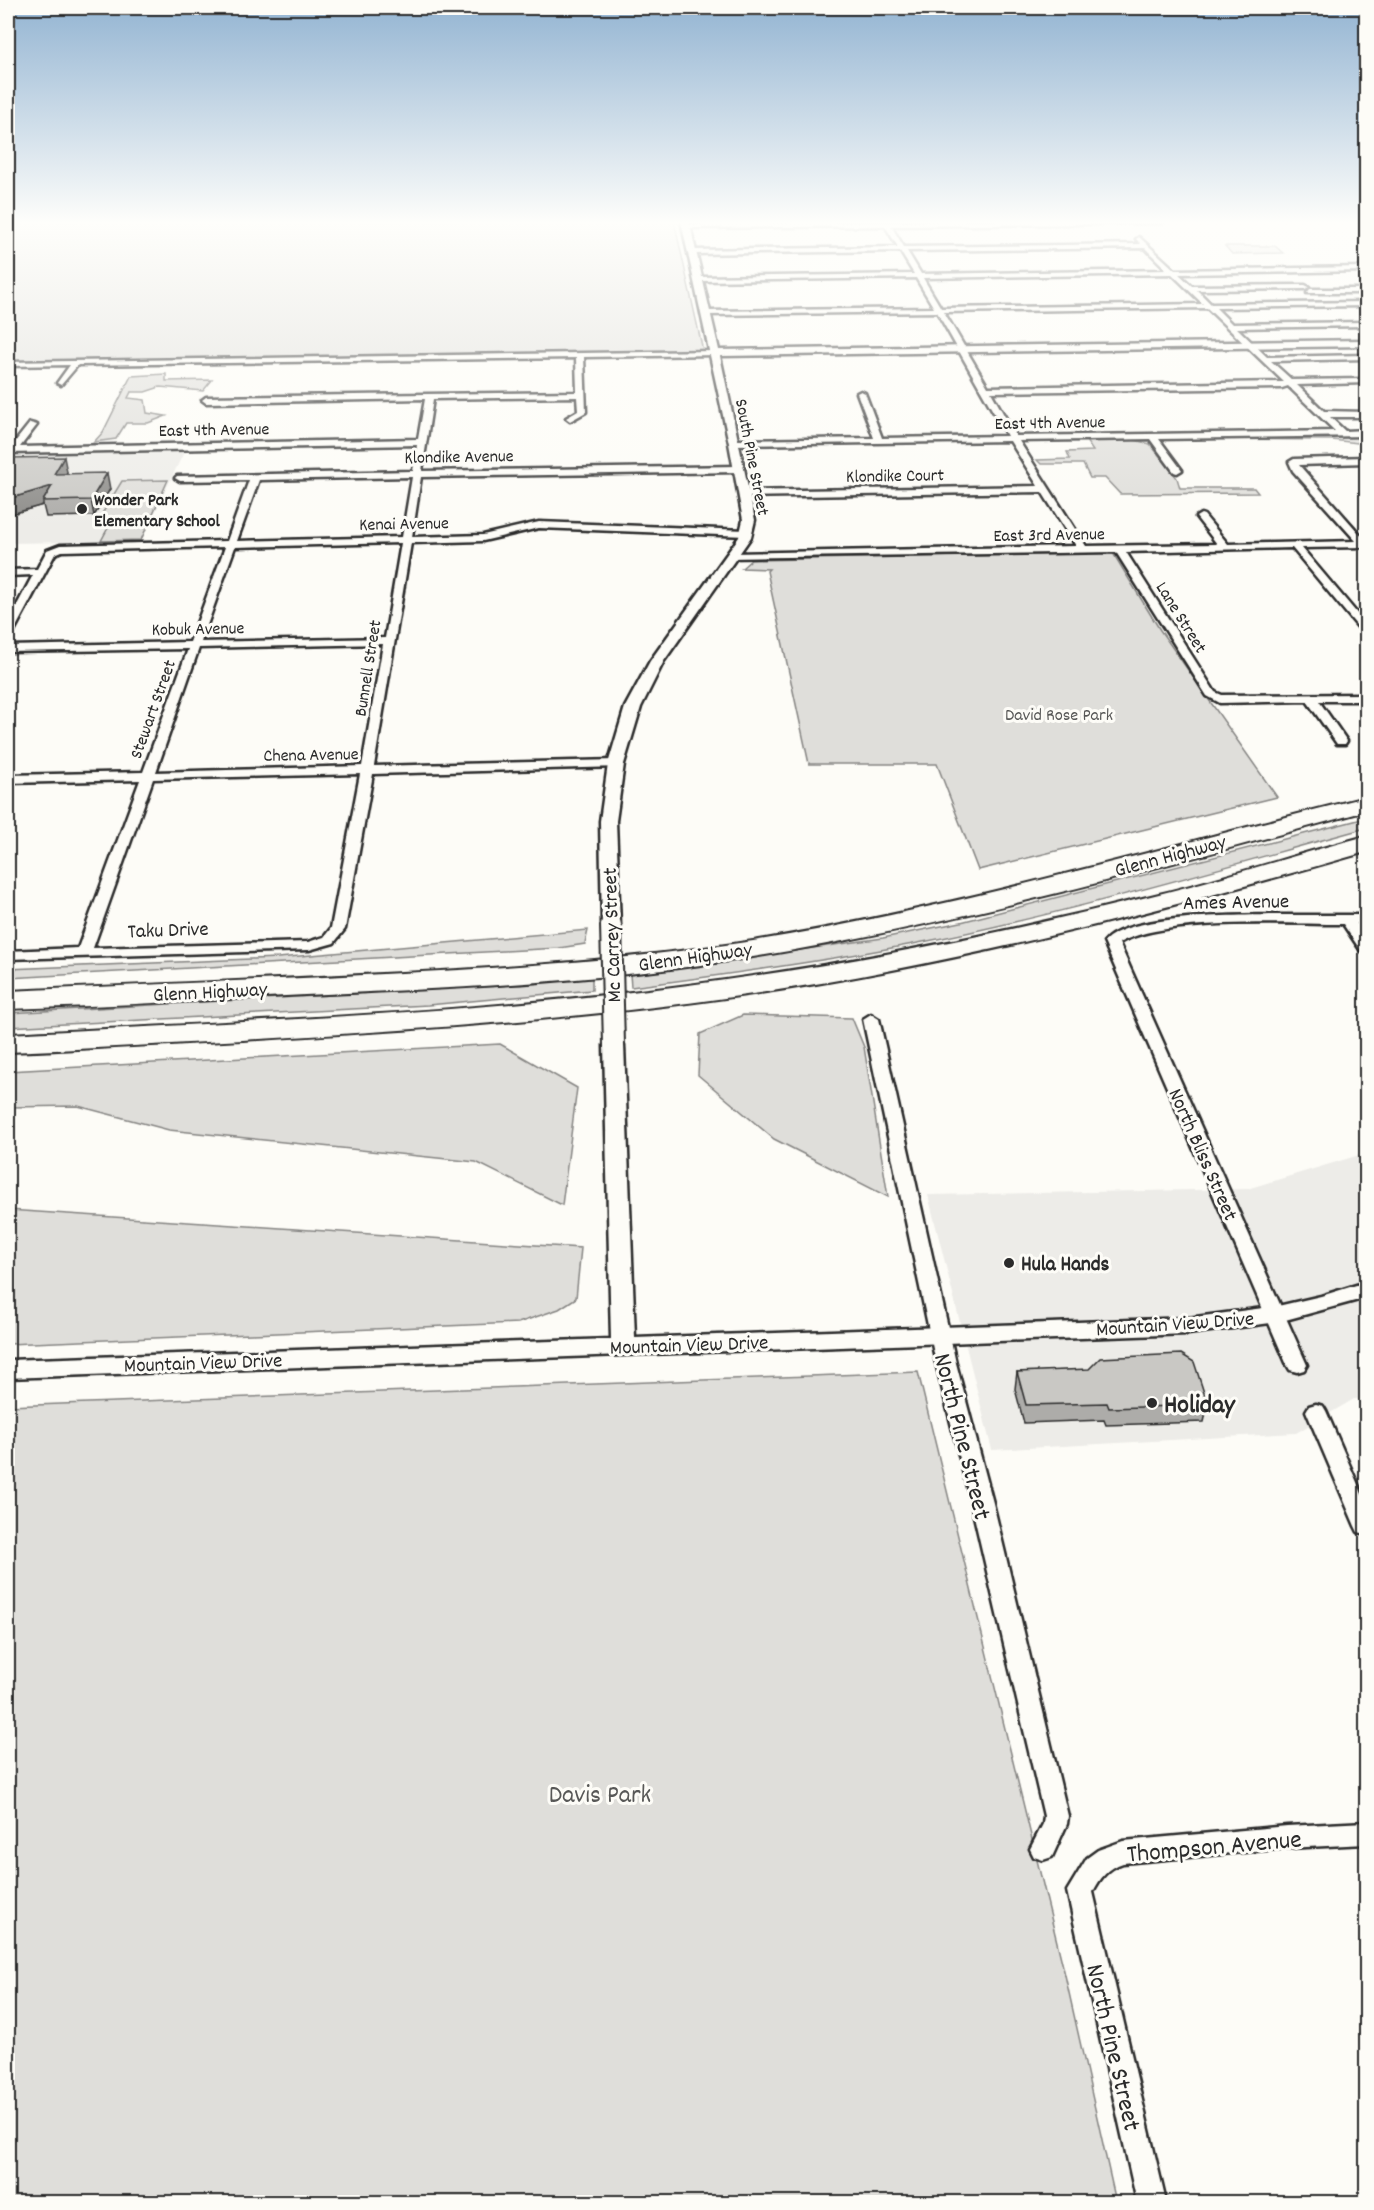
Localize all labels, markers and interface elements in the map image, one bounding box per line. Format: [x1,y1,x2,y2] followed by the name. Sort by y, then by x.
[727,397,774,518] street label: South Pine Street
[994,411,1106,438] street label: East 4th Avenue
[158,418,270,445] street label: East 4th Avenue
[404,445,514,472] street label: Klondike Avenue
[846,464,945,491] street label: Klondike Court
[94,489,221,535] place label: Wonder Park Elementary School
[75,502,89,516] marker: Wonder Park Elementary School
[359,512,449,539] street label: Kenai Avenue
[993,523,1105,550] street label: East 3rd Avenue
[1148,578,1212,659] street label: Lane Street
[152,617,245,644] street label: Kobuk Avenue
[350,618,389,718] street label: Bunnell Street
[125,657,184,763] street label: Stewart Street
[1005,704,1113,729] park label: David Rose Park
[263,743,359,770] street label: Chena Avenue
[1112,828,1230,887] street label: Glenn Highway
[597,867,631,1003] street label: Mc Carrey Street
[1183,888,1289,920] street label: Ames Avenue
[127,916,209,948] street label: Taku Drive
[637,936,755,982] street label: Glenn Highway
[152,976,269,1012] street label: Glenn Highway
[1159,1084,1244,1226] street label: North Bliss Street
[1021,1251,1110,1281] place label: Hula Hands
[1002,1256,1016,1270] marker: Hula Hands
[1095,1306,1255,1346] street label: Mountain View Drive
[609,1329,769,1365] street label: Mountain View Drive
[123,1347,283,1383] street label: Mountain View Drive
[922,1350,999,1525] street label: North Pine Street
[1164,1388,1236,1425] place label: Holiday
[1145,1396,1159,1410] marker: Holiday
[549,1778,651,1815] park label: Davis Park
[1125,1822,1303,1875] street label: Thompson Avenue
[1074,1960,1149,2135] street label: North Pine Street

